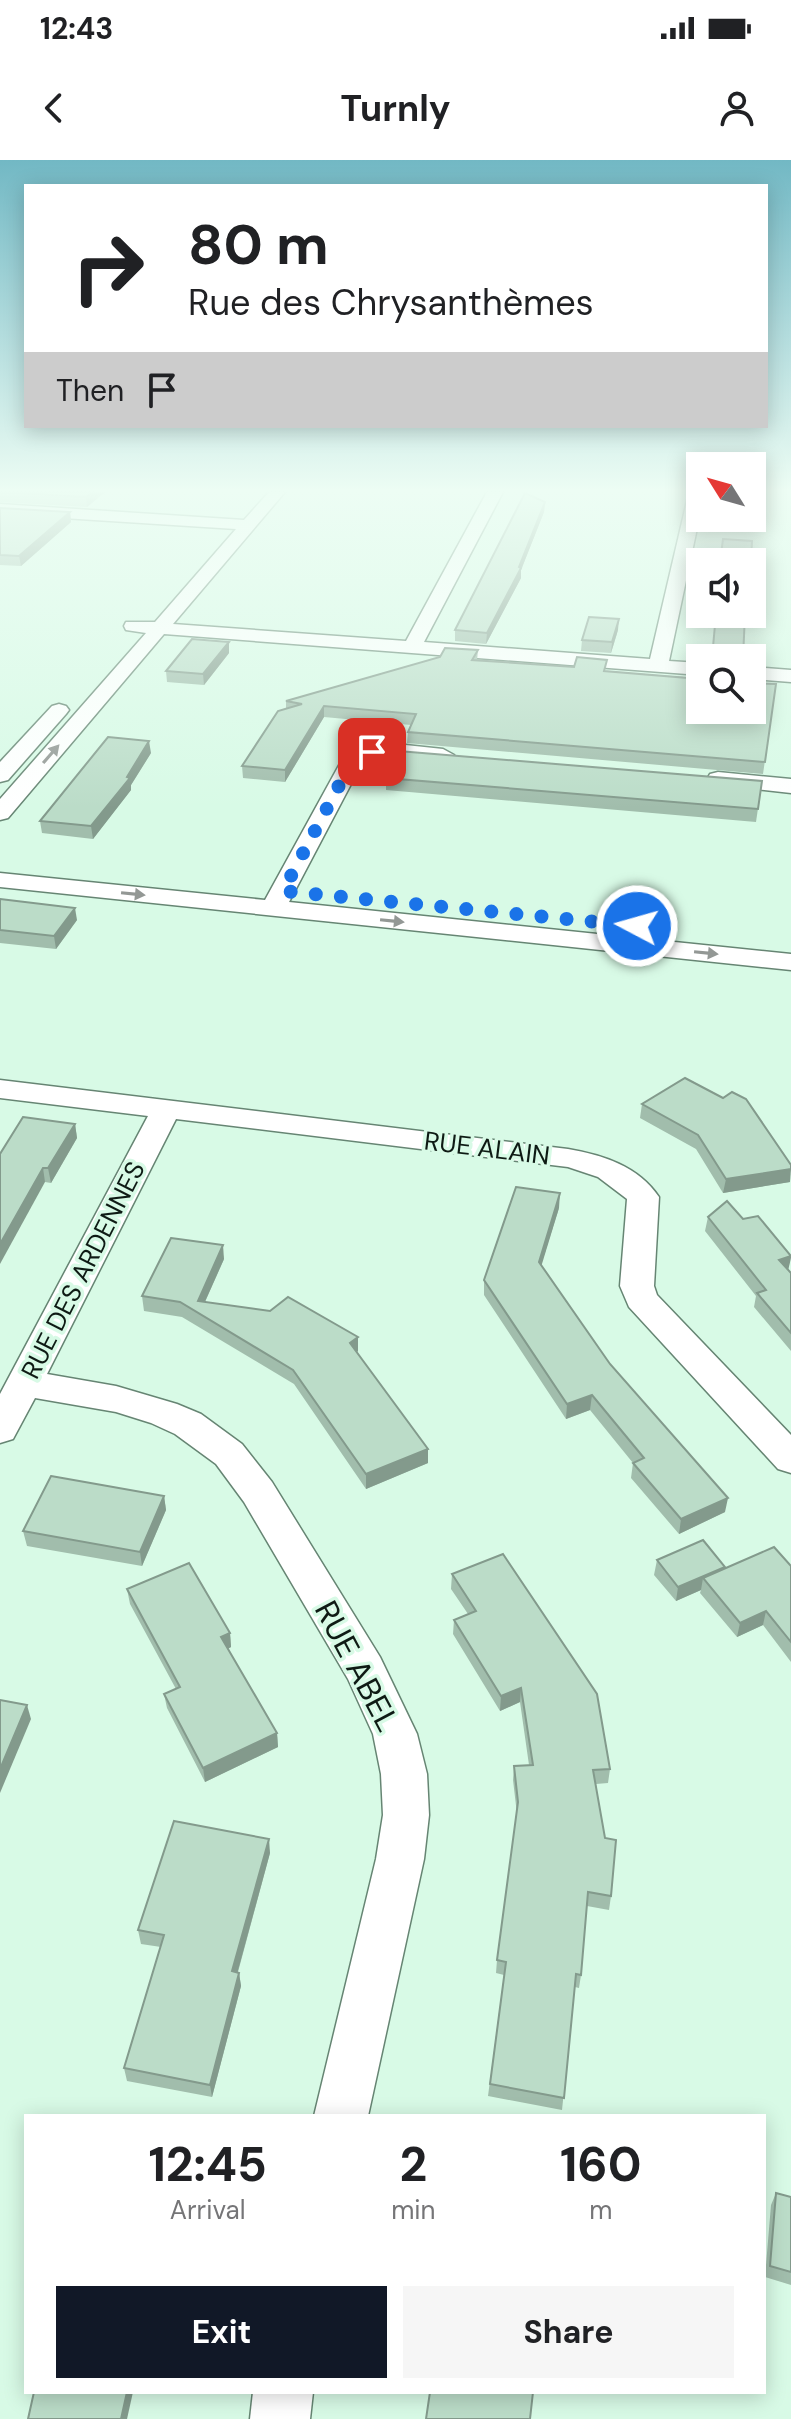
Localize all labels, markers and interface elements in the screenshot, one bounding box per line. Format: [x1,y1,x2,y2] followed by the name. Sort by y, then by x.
[40,9,113,48] text: 12:43
[340,85,451,132] text: Turnly
[32,86,76,130] icon: back
[715,86,759,130] icon: person
[188,208,329,281] text: 80 m
[56,216,160,320] icon: right
[188,279,594,326] text: Rue des Chrysanthèmes
[140,368,184,412] icon: arrive
[56,371,124,410] text: Then
[686,452,766,532] north arrow
[686,452,766,724] map controls
[686,548,766,628] button: sound
[686,644,766,724] button: search
[338,718,406,786] pin
[350,730,394,774] icon: arrive
[42,744,59,764] one-way arrow
[595,884,679,968] position arrow
[121,888,146,901] one-way arrow
[380,914,405,927] one-way arrow
[694,947,719,960] one-way arrow
[422,1123,552,1173] street label: RUE ALAIN
[13,1156,153,1384] street label: RUE DES ARDENNES
[305,1593,409,1739] street label: RUE ABEL
[148,2133,267,2196] text: 12:45
[399,2133,427,2196] text: 2
[560,2133,642,2196] text: 160
[170,2193,245,2227] text: Arrival
[391,2193,436,2227] text: min
[589,2193,612,2227] text: m
[56,2286,387,2378] button: Exit
[403,2286,734,2378] button: Share

